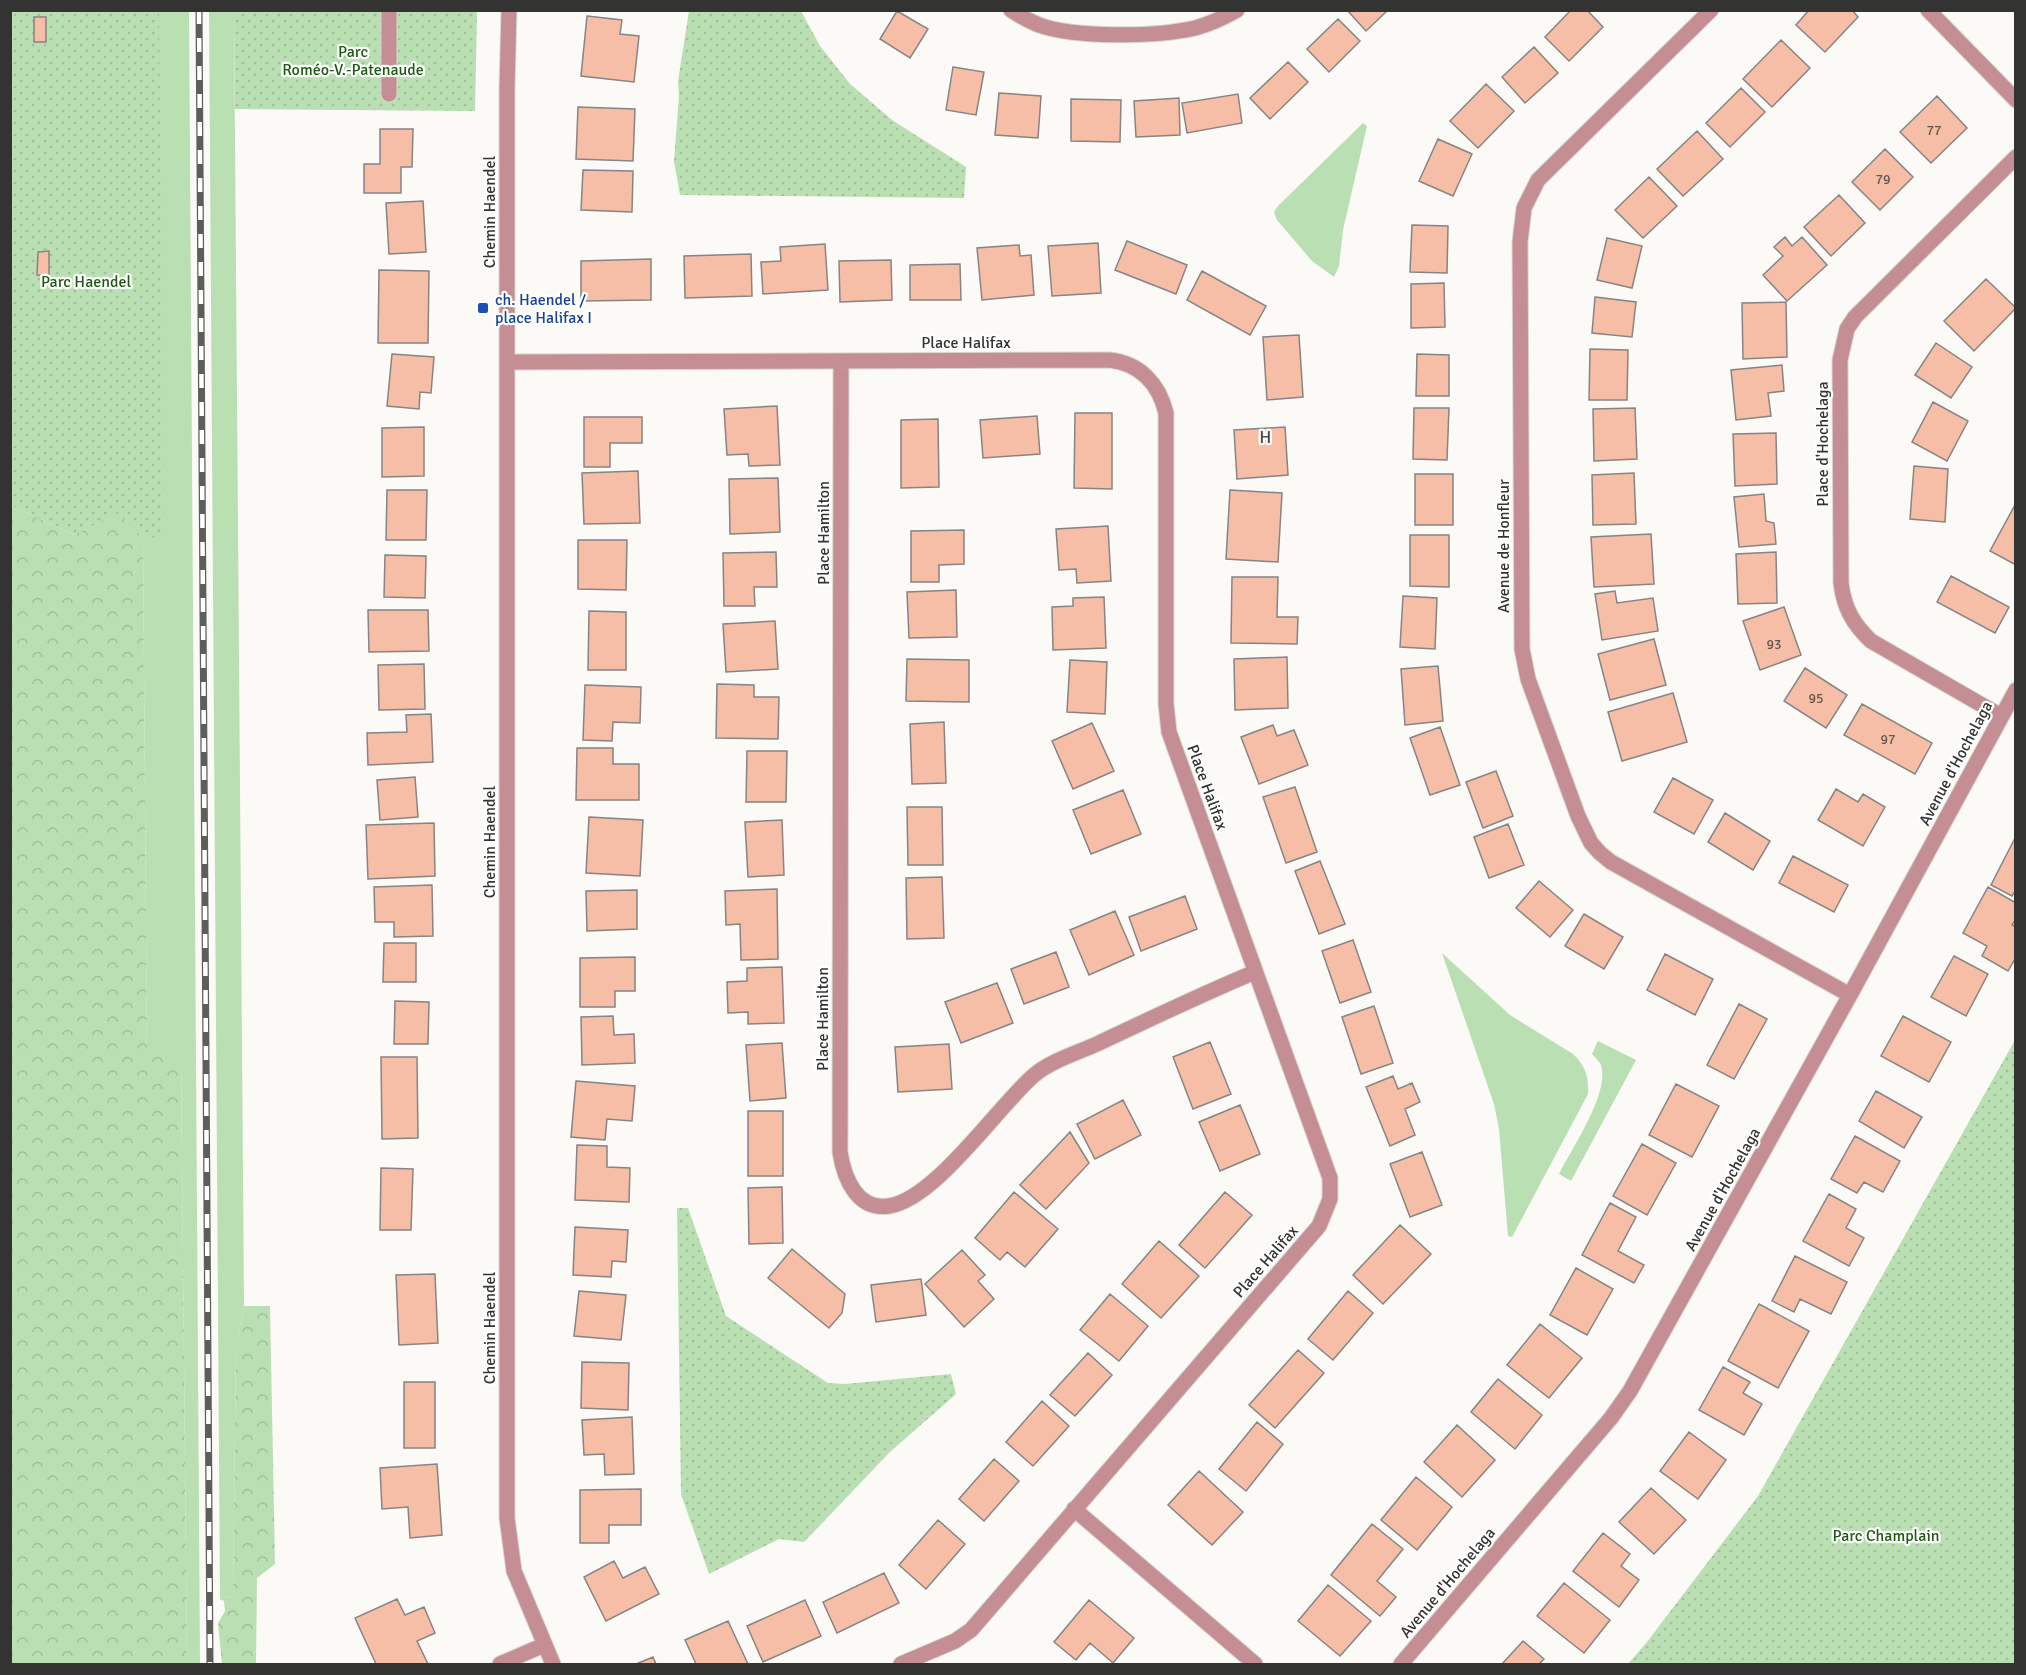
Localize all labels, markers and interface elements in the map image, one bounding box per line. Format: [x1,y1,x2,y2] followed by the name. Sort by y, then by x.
[282,42,424,80] park label: Parc Roméo-V.-Patenaude
[1926,122,1942,139] house number: 77
[480,155,500,268] street label: Chemin Haendel
[1875,171,1891,188] house number: 79
[41,272,131,292] park label: Parc Haendel
[495,290,592,328] place label: ch. Haendel / place Halifax I
[476,301,490,315] marker: ch. Haendel / place Halifax I
[921,333,1011,353] street label: Place Halifax
[1813,381,1833,507] street label: Place d'Hochelaga
[1259,426,1273,448] district label: H
[1494,479,1514,613] street label: Avenue de Honfleur
[814,481,834,585] street label: Place Hamilton
[1766,636,1782,653] house number: 93
[1808,690,1824,707] house number: 95
[1915,698,1997,829] street label: Avenue d'Hochelaga
[1880,731,1896,748] house number: 97
[1182,742,1232,833] street label: Place Halifax
[480,785,500,898] street label: Chemin Haendel
[813,967,833,1071] street label: Place Hamilton
[1681,1124,1765,1255] street label: Avenue d'Hochelaga
[1229,1221,1303,1302] street label: Place Halifax
[480,1271,500,1384] street label: Chemin Haendel
[1396,1523,1500,1642] street label: Avenue d'Hochelaga
[1832,1526,1940,1546] park label: Parc Champlain

